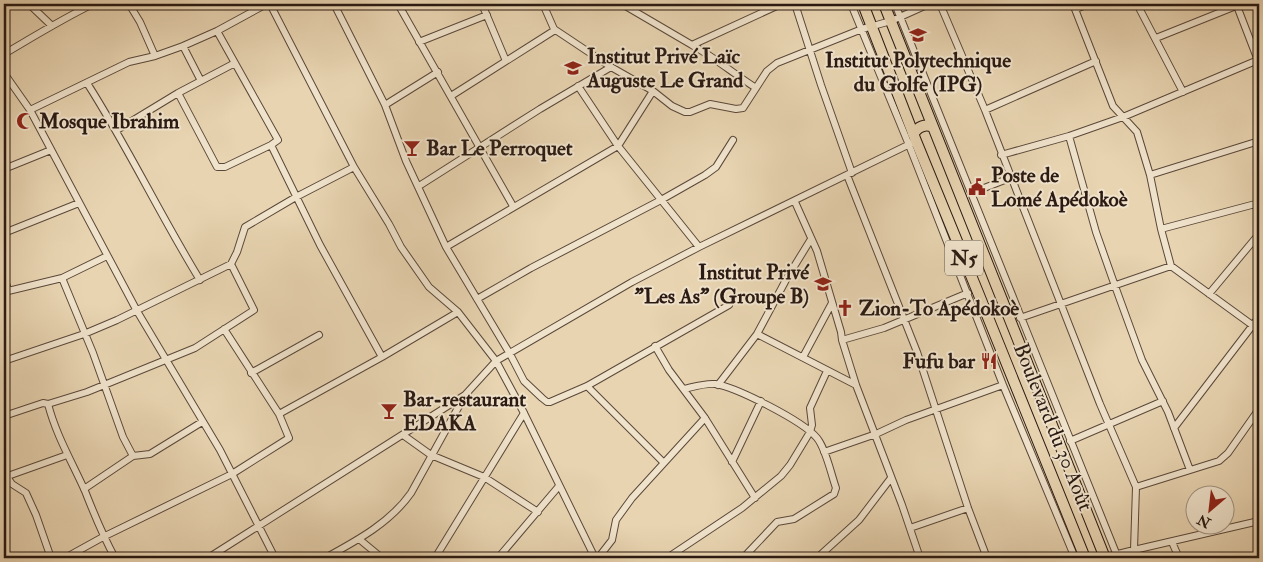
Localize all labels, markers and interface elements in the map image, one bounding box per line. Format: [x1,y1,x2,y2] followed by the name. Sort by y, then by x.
[908,25,928,45] school or university icon: Institut Polytechnique du Golfe (IPG)
[586,43,744,94] place label: Institut Privé Laïc Auguste Le Grand
[825,47,1011,98] place label: Institut Polytechnique du Golfe (IPG)
[563,58,583,78] school or university icon: Institut Privé Laïc Auguste Le Grand
[38,108,180,135] place label: Mosque Ibrahim
[15,111,35,131] mosque icon: Mosque Ibrahim
[426,135,573,162] place label: Bar Le Perroquet
[402,138,422,158] bar icon: Bar Le Perroquet
[991,162,1128,213] place label: Poste de Lomé Apédokoè
[967,177,987,197] public building icon: Poste de Lomé Apédokoè
[945,240,983,276] road number: N5
[635,259,810,310] place label: Institut Privé "Les As" (Groupe B)
[813,274,833,294] school or university icon: Institut Privé "Les As" (Groupe B)
[859,295,1019,322] place label: Zion-To Apédokoè
[835,298,855,318] church icon: Zion-To Apédokoè
[1007,339,1099,515] street label: Boulevard du 30 Août
[903,348,976,375] place label: Fufu bar
[979,351,999,371] restaurant icon: Fufu bar
[403,386,526,437] place label: Bar-restaurant EDAKA
[379,401,399,421] bar icon: Bar-restaurant EDAKA
[1186,484,1236,534] north arrow
[1194,510,1215,532] text: N

